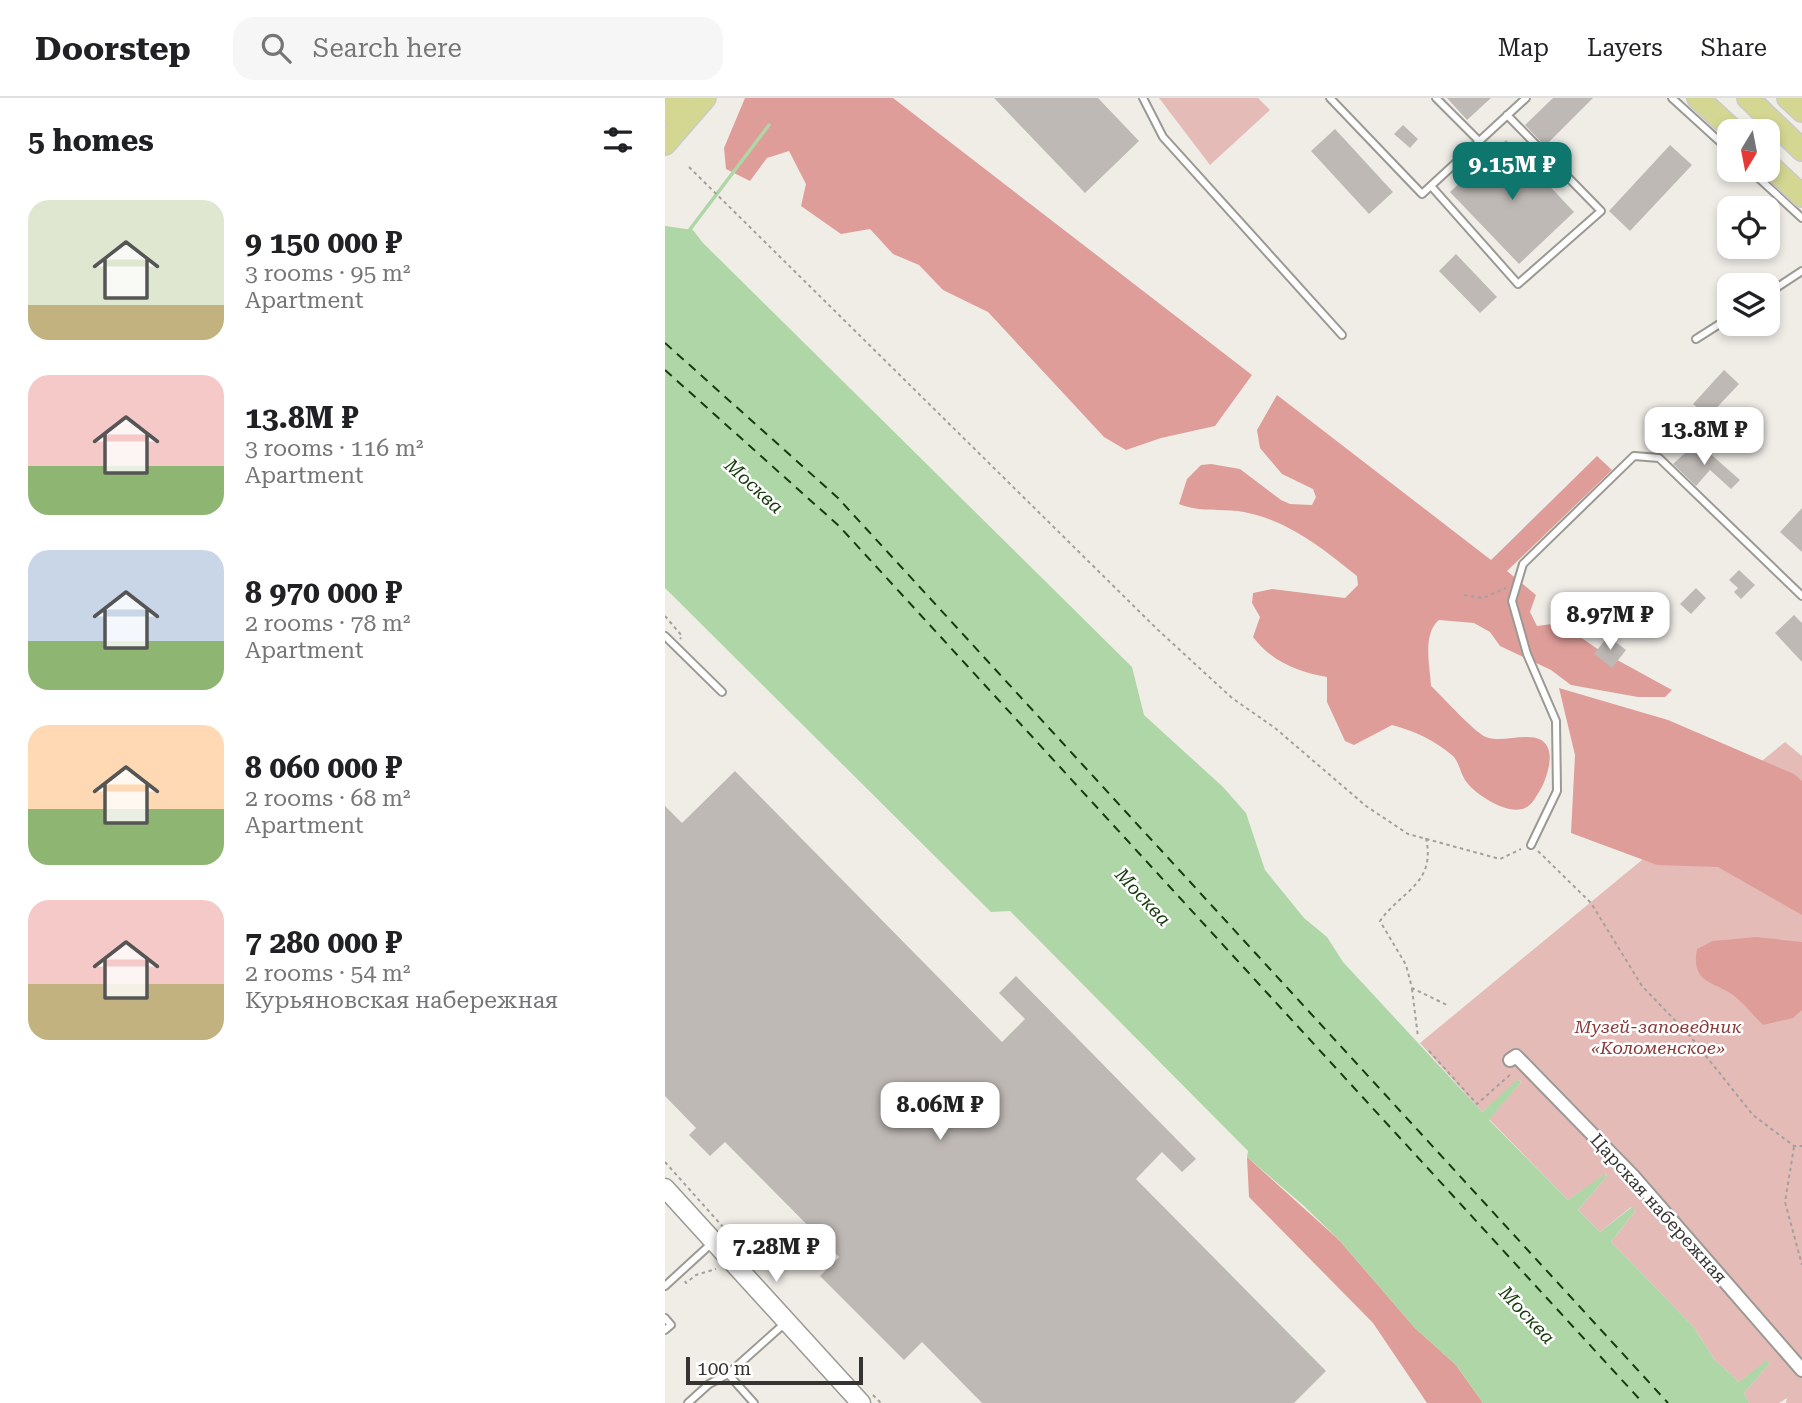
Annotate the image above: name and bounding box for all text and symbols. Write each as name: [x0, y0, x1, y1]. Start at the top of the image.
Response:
search box: [233, 17, 723, 80]
text: Doorstep: [35, 29, 191, 68]
icon: search: [257, 29, 295, 67]
text: Search here: [313, 33, 462, 63]
text: Map: [1498, 34, 1549, 62]
text: Layers: [1587, 34, 1663, 62]
text: Share: [1701, 34, 1767, 62]
north arrow: [1717, 119, 1780, 182]
map controls: [1717, 119, 1780, 336]
icon: filters: [599, 121, 637, 159]
text: 5 homes: [28, 123, 154, 158]
pin: 9.15M ₽: [1447, 142, 1577, 202]
text: 9.15M ₽: [1469, 151, 1555, 178]
button: locate: [1717, 196, 1780, 259]
text: 9 150 000 ₽: [245, 225, 402, 260]
icon: home: [84, 228, 168, 312]
text: 3 rooms · 95 m²: [245, 260, 411, 287]
button: layers: [1717, 273, 1780, 336]
text: Apartment: [245, 287, 364, 314]
text: 13.8M ₽: [245, 400, 358, 435]
icon: home: [84, 403, 168, 487]
pin: 13.8M ₽: [1639, 408, 1769, 467]
text: 13.8M ₽: [1661, 416, 1747, 443]
text: 3 rooms · 116 m²: [245, 435, 423, 462]
water label: Москва: [719, 453, 788, 518]
text: Apartment: [245, 462, 364, 489]
text: 8 970 000 ₽: [245, 575, 402, 610]
icon: home: [84, 578, 168, 662]
pin: 8.97M ₽: [1545, 592, 1675, 652]
text: 8.97M ₽: [1567, 601, 1653, 628]
text: 2 rooms · 78 m²: [245, 610, 411, 637]
text: Apartment: [245, 637, 364, 664]
text: 8 060 000 ₽: [245, 750, 402, 785]
icon: home: [84, 753, 168, 837]
text: 2 rooms · 68 m²: [245, 785, 411, 812]
text: Apartment: [245, 812, 364, 839]
water label: Москва: [1110, 862, 1176, 931]
text: 7 280 000 ₽: [245, 925, 402, 960]
icon: home: [84, 928, 168, 1012]
text: 2 rooms · 54 m²: [245, 960, 411, 987]
text: Курьяновская набережная: [245, 987, 558, 1014]
park label: Музей-заповедник «Коломенское»: [1574, 1016, 1741, 1058]
pin: 8.06M ₽: [875, 1082, 1005, 1142]
text: 8.06M ₽: [897, 1091, 983, 1118]
street label: Царская набережная: [1586, 1129, 1732, 1287]
pin: 7.28M ₽: [711, 1224, 841, 1284]
text: 7.28M ₽: [733, 1233, 819, 1260]
water label: Москва: [1494, 1280, 1560, 1349]
scale bar: [686, 1354, 863, 1386]
text: 100 m: [697, 1357, 751, 1380]

